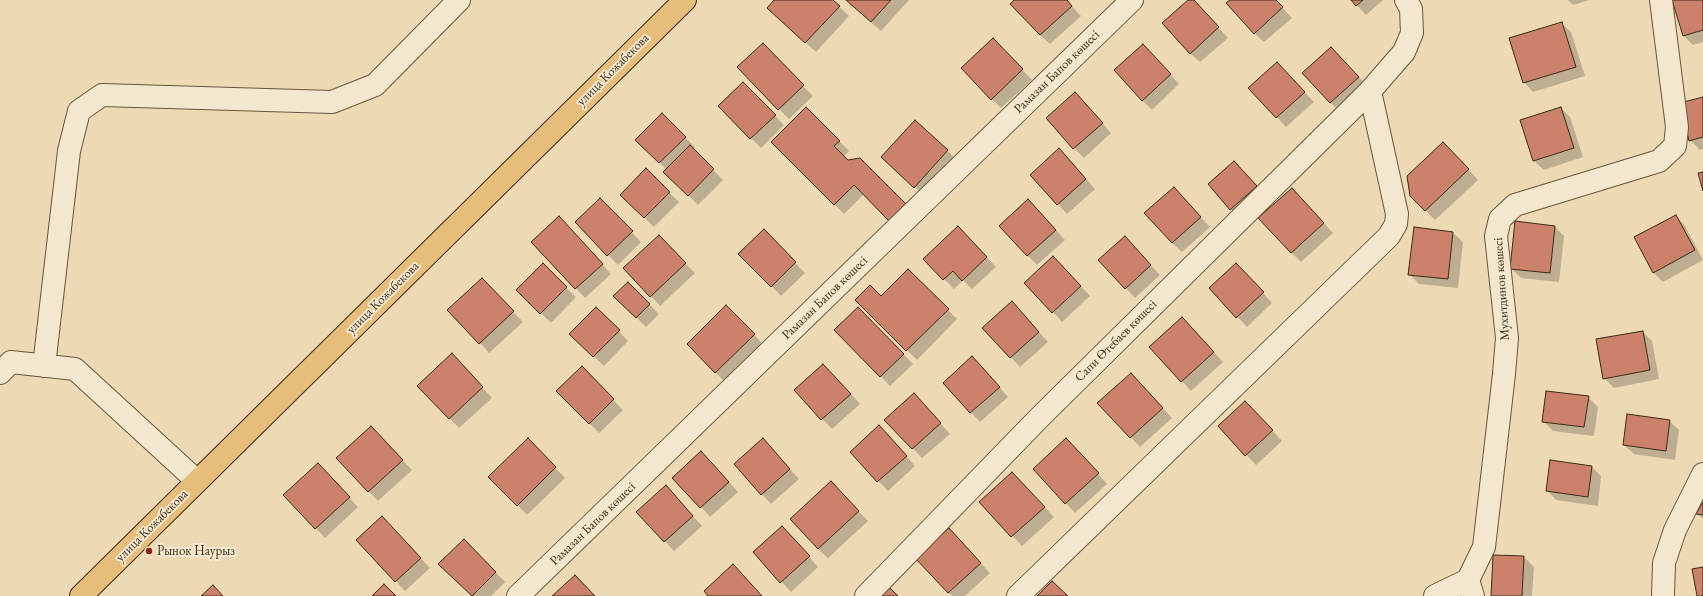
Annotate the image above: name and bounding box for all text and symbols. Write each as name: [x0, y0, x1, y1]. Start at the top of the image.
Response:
street label: Рамазан Бапов көшесі: [1011, 27, 1103, 117]
street label: улица Кожабекова: [574, 31, 652, 109]
street label: Мухитдинов көшесі: [1491, 237, 1513, 341]
street label: Рамазан Бапов көшесі: [779, 253, 871, 343]
street label: улица Кожабекова: [344, 259, 422, 337]
street label: Сапи Өтебаев көшесі: [1072, 297, 1160, 385]
street label: Рамазан Бапов көшесі: [547, 479, 639, 569]
street label: улица Кожабекова: [113, 487, 191, 565]
place label: Рынок Наурыз: [157, 543, 235, 559]
marker: Рынок Наурыз: [144, 546, 154, 556]

